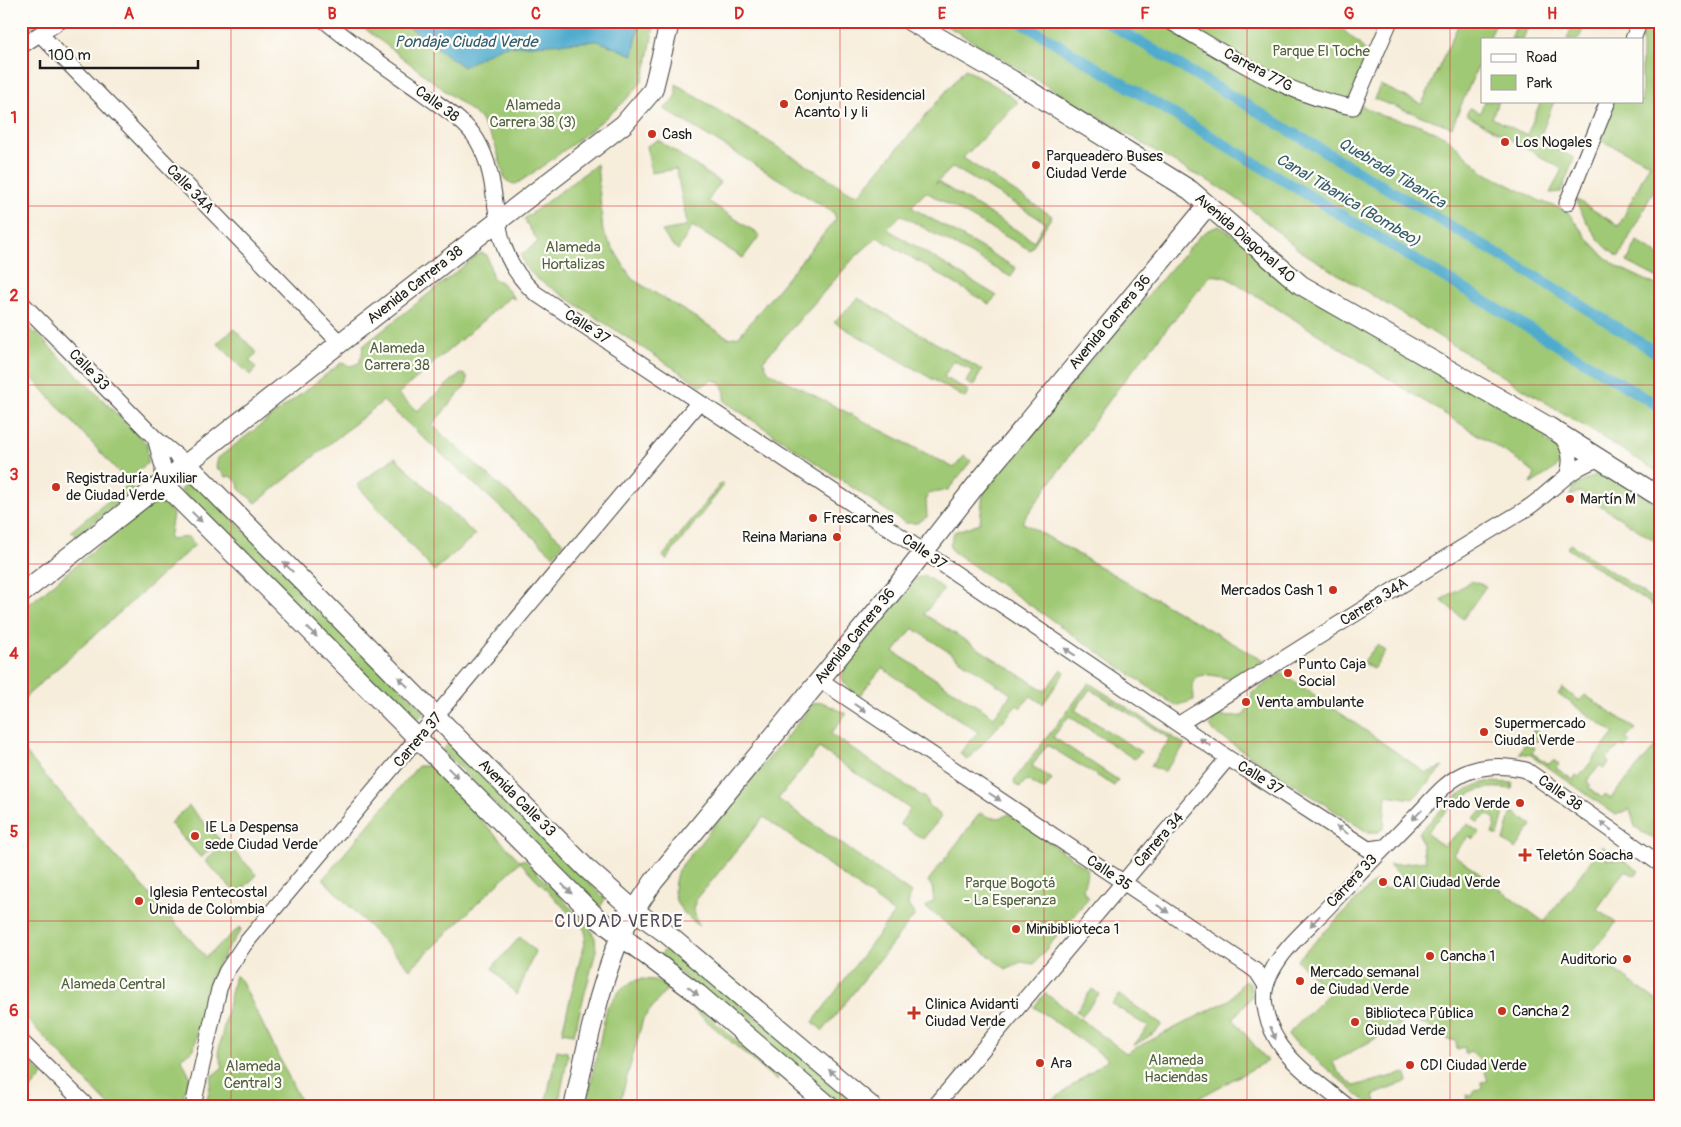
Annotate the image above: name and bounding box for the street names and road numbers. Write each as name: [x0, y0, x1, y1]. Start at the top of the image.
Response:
street label: Carrera 77G: [1220, 44, 1296, 96]
street label: Calle 38: [411, 82, 463, 127]
street label: Calle 34A: [162, 161, 218, 218]
street label: Avenida Diagonal 40: [1191, 189, 1299, 287]
street label: Avenida Carrera 38: [363, 241, 467, 328]
street label: Avenida Carrera 36: [1065, 271, 1155, 373]
street label: Calle 37: [561, 305, 613, 349]
street label: Calle 33: [65, 345, 113, 395]
street label: Calle 37: [898, 530, 950, 574]
street label: Carrera 34A: [1337, 574, 1412, 630]
street label: Avenida Carrera 36: [810, 584, 900, 688]
street label: Carrera 37: [390, 709, 447, 771]
street label: Avenida Calle 33: [474, 755, 560, 841]
street label: Calle 37: [1234, 757, 1286, 799]
street label: Calle 38: [1534, 771, 1586, 815]
street label: Carrera 34: [1130, 808, 1188, 871]
street label: Carrera 33: [1322, 850, 1382, 912]
street label: Calle 35: [1083, 851, 1135, 895]

